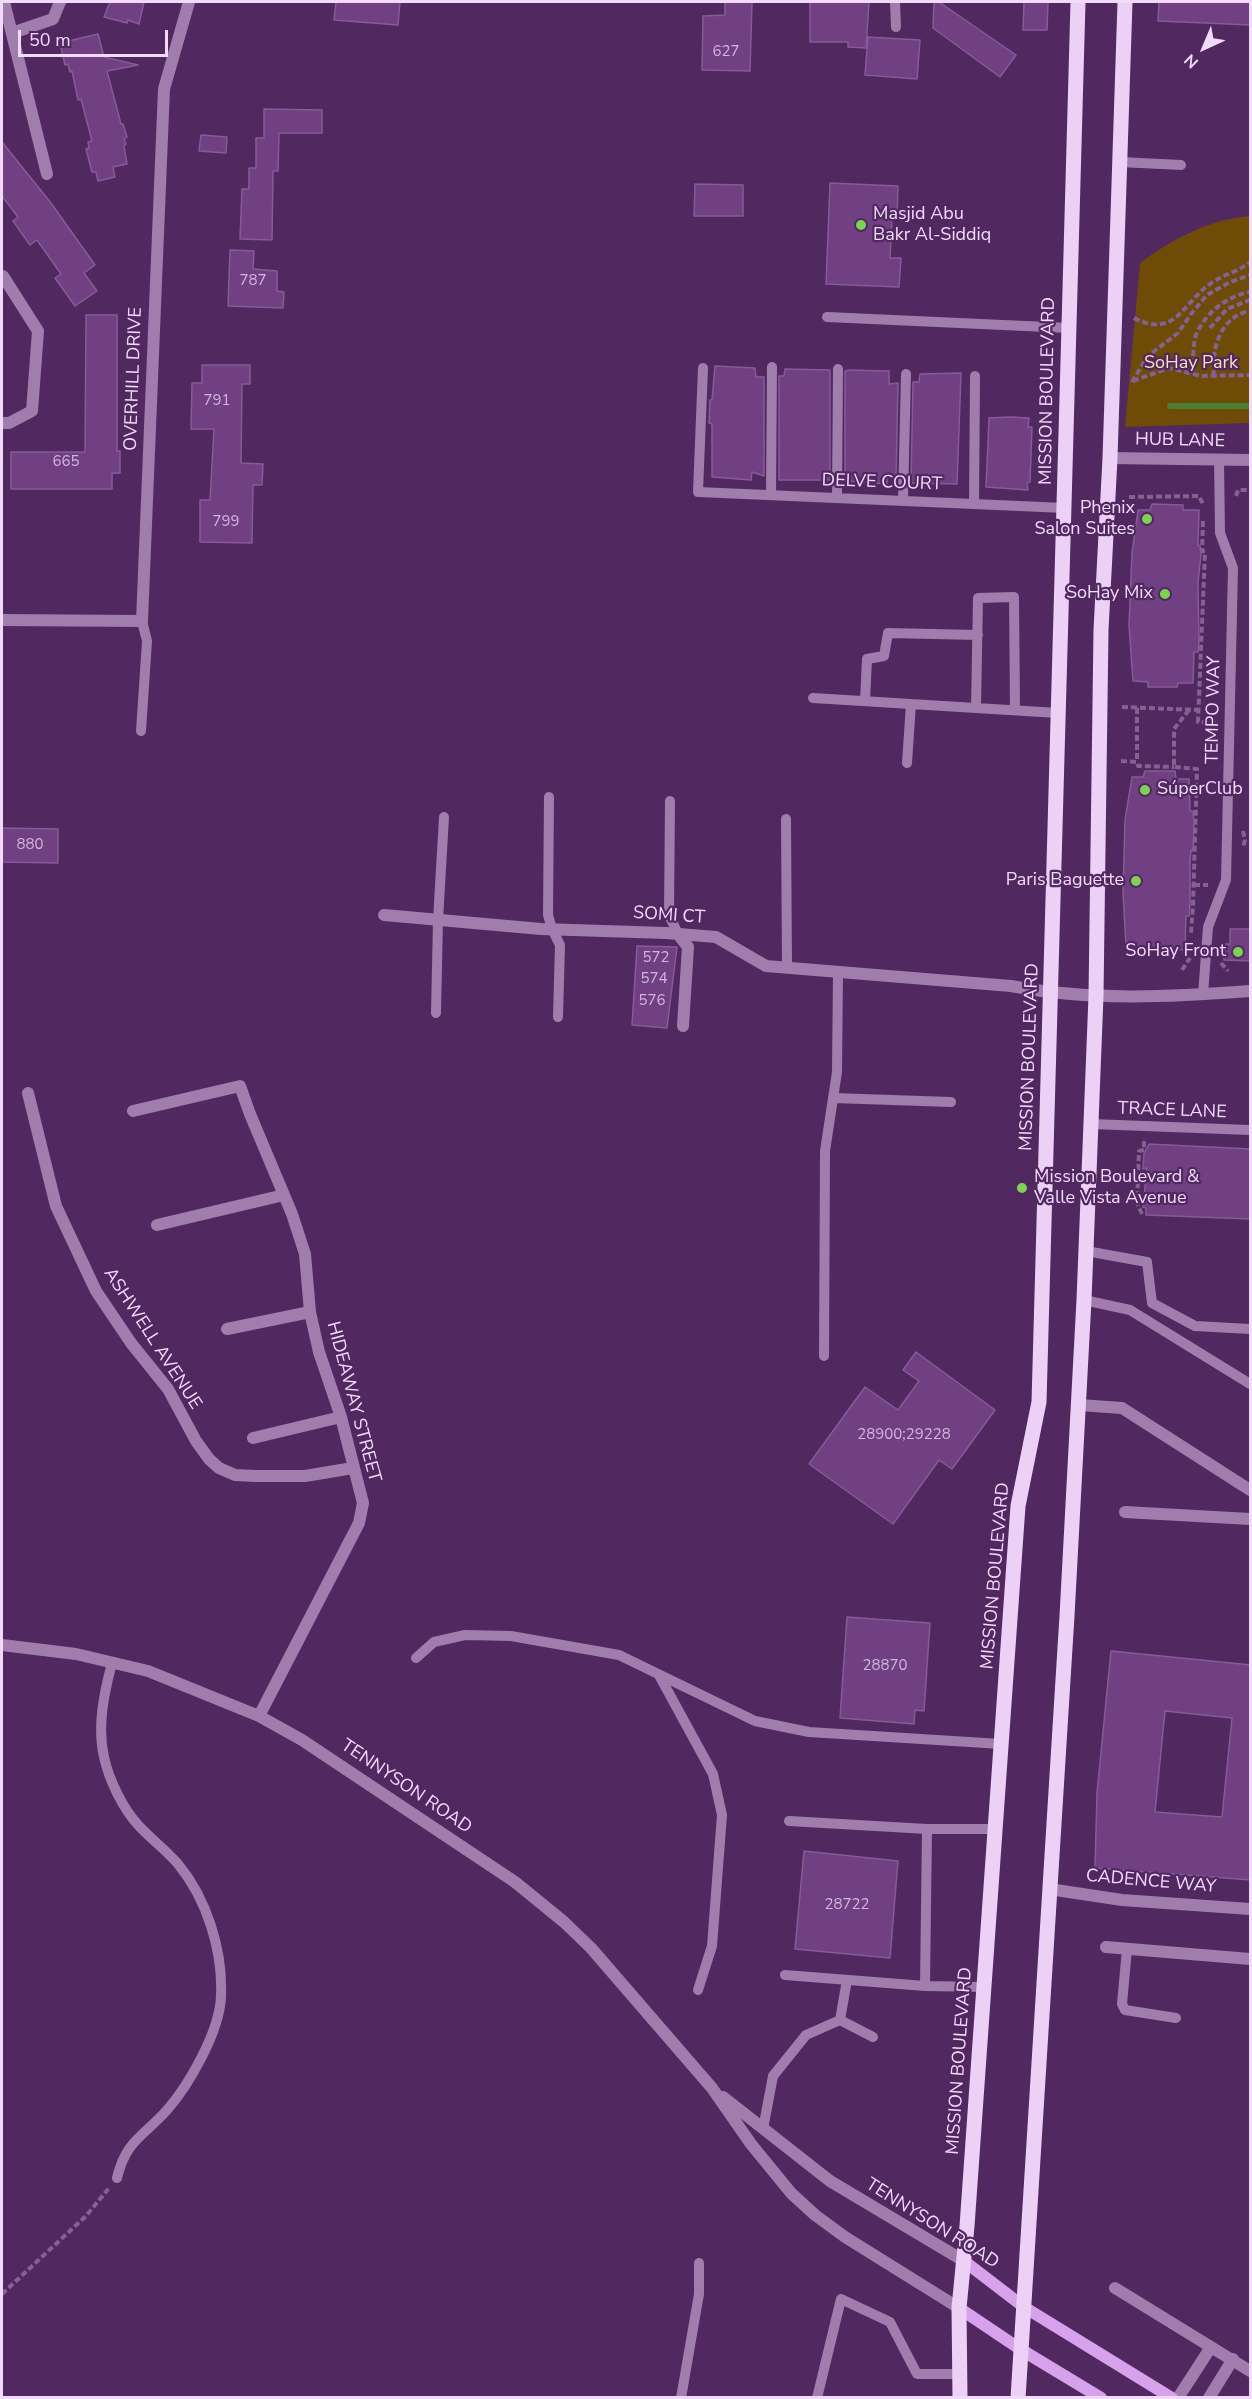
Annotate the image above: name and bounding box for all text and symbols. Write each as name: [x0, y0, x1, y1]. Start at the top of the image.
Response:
scale bar: [21, 18, 171, 56]
north arrow: [1174, 18, 1234, 78]
text: 50 m: [29, 28, 71, 52]
house number: 627: [713, 43, 739, 61]
text: N: [1180, 49, 1203, 73]
place label: Masjid Abu Bakr Al-Siddiq: [873, 204, 991, 246]
marker: Masjid Abu Bakr Al-Siddiq: [854, 218, 868, 232]
house number: 787: [240, 272, 266, 290]
street label: MISSION BOULEVARD: [1036, 297, 1060, 485]
street label: OVERHILL DRIVE: [121, 307, 147, 451]
park label: SoHay Park: [1144, 353, 1238, 375]
house number: 791: [204, 392, 230, 410]
street label: HUB LANE: [1135, 429, 1225, 453]
house number: 665: [53, 453, 79, 471]
street label: DELVE COURT: [821, 470, 943, 496]
place label: Phenix Salon Suites: [1035, 498, 1135, 540]
marker: Phenix Salon Suites: [1140, 512, 1154, 526]
house number: 799: [213, 513, 239, 531]
place label: SoHay Mix: [1066, 583, 1153, 605]
marker: SoHay Mix: [1158, 587, 1172, 601]
street label: TEMPO WAY: [1202, 656, 1226, 764]
place label: SúperClub: [1157, 779, 1243, 801]
marker: SúperClub: [1138, 783, 1152, 797]
house number: 880: [17, 836, 43, 854]
place label: Paris Baguette: [1006, 870, 1124, 892]
marker: Paris Baguette: [1129, 874, 1143, 888]
street label: SOMI CT: [632, 903, 706, 929]
place label: SoHay Front: [1125, 941, 1226, 963]
marker: SoHay Front: [1231, 945, 1245, 959]
house number: 572: [643, 949, 669, 967]
street label: MISSION BOULEVARD: [1016, 963, 1044, 1151]
house number: 574: [641, 970, 667, 988]
house number: 576: [639, 992, 665, 1010]
street label: TRACE LANE: [1117, 1098, 1227, 1124]
place label: Mission Boulevard & Valle Vista Avenue: [1034, 1167, 1199, 1210]
marker: Mission Boulevard & Valle Vista Avenue: [1015, 1181, 1029, 1195]
street label: ASHWELL AVENUE: [98, 1264, 206, 1414]
street label: HIDEAWAY STREET: [321, 1319, 385, 1485]
house number: 28900;29228: [857, 1426, 951, 1444]
street label: MISSION BOULEVARD: [977, 1482, 1015, 1670]
house number: 28870: [863, 1657, 907, 1675]
street label: TENNYSON ROAD: [336, 1735, 476, 1839]
street label: CADENCE WAY: [1085, 1866, 1217, 1898]
house number: 28722: [825, 1896, 869, 1914]
street label: MISSION BOULEVARD: [943, 1967, 977, 2155]
street label: TENNYSON ROAD: [861, 2174, 1003, 2274]

